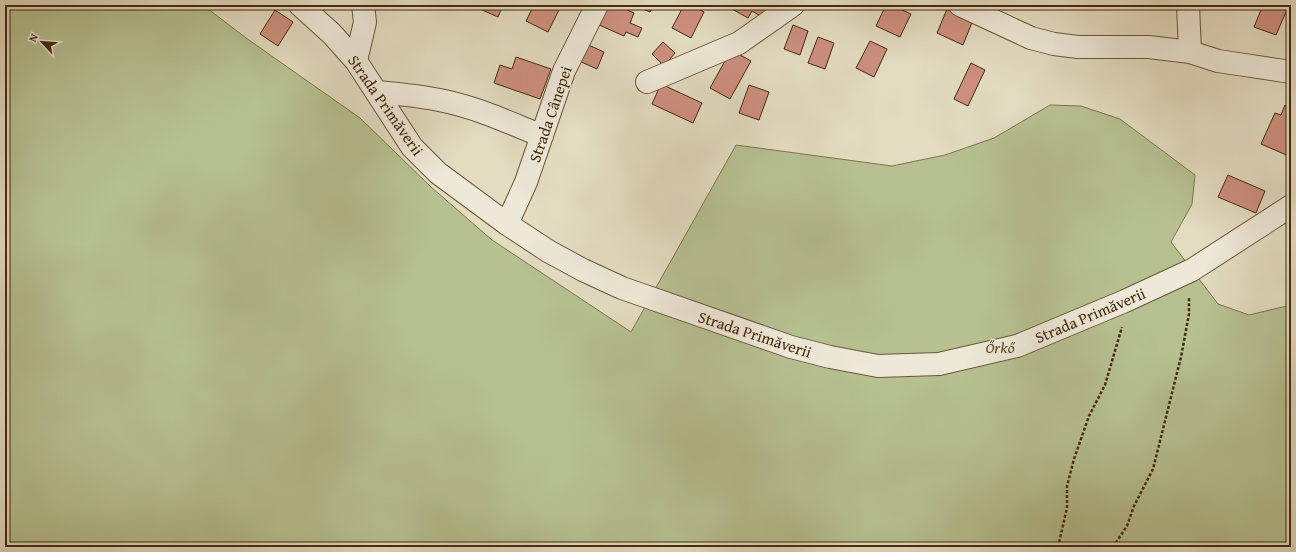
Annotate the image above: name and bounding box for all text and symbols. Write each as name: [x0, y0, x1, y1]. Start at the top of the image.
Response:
north arrow: [22, 22, 62, 62]
text: N: [24, 30, 42, 44]
street label: Strada Primăverii: [342, 50, 430, 161]
street label: Strada Cânepei: [522, 62, 578, 165]
street label: Strada Primăverii: [1031, 281, 1150, 349]
street label: Strada Primăverii: [695, 304, 815, 364]
park label: Őrkő: [986, 335, 1016, 359]

